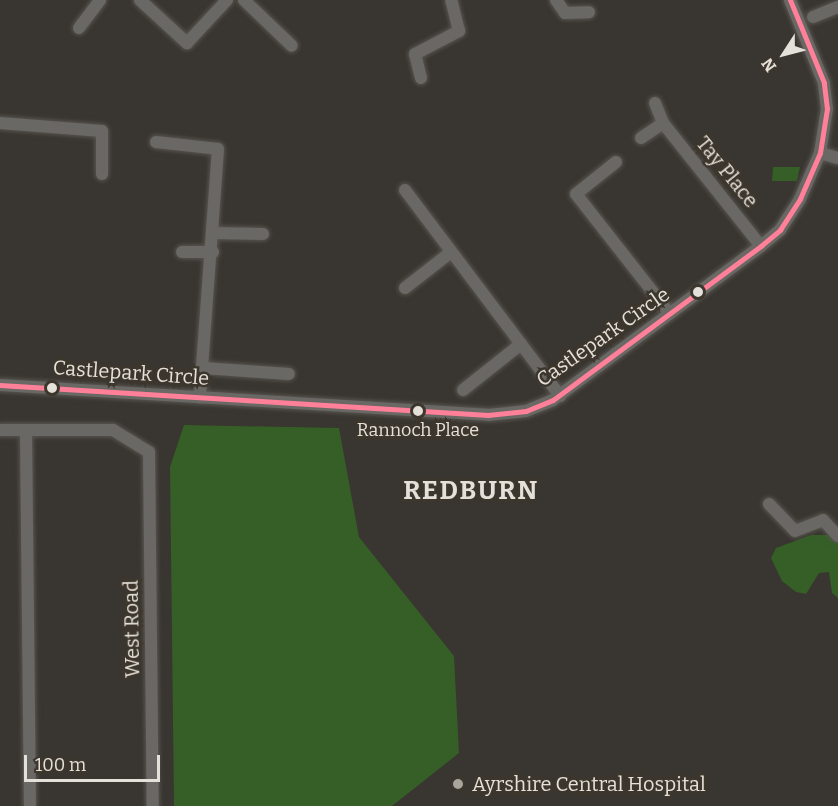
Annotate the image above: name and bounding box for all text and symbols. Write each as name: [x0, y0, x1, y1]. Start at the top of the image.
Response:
north arrow: [754, 24, 814, 84]
text: N: [758, 54, 780, 75]
street label: Tay Place: [691, 132, 763, 212]
street label: Castlepark Circle: [532, 282, 674, 392]
unlabelled marker: [692, 286, 704, 298]
street label: Castlepark Circle: [52, 356, 210, 390]
unlabelled marker: [46, 382, 58, 394]
marker: Rannoch Place: [412, 405, 424, 417]
place label: Rannoch Place: [357, 419, 479, 441]
district label: REDBURN: [403, 475, 539, 507]
street label: West Road: [119, 580, 145, 678]
scale bar: [27, 743, 164, 781]
text: 100 m: [35, 754, 86, 776]
place label: Ayrshire Central Hospital: [472, 772, 706, 796]
marker: Ayrshire Central Hospital: [449, 775, 467, 793]

